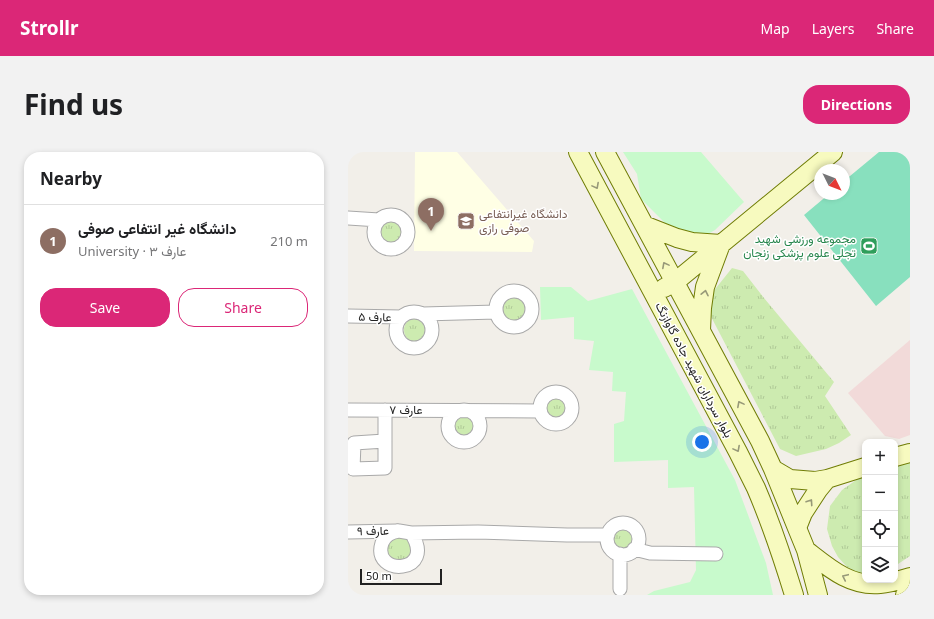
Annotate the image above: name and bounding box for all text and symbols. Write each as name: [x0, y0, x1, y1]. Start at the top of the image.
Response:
text: Strollr: [20, 15, 79, 41]
text: Map: [761, 19, 790, 38]
text: Layers: [812, 19, 854, 38]
text: Share: [876, 19, 914, 38]
text: Find us: [24, 85, 123, 123]
button: Directions: [803, 85, 910, 124]
north arrow: [814, 164, 850, 200]
text: Nearby: [40, 167, 102, 190]
one-way arrow: [592, 182, 599, 190]
pin: 1: [418, 198, 444, 231]
place label: دانشگاه غیرانتفاعی صوفی رازی: [479, 205, 568, 236]
school or university icon: دانشگاه غیرانتفاعی صوفی رازی: [456, 211, 476, 231]
text: دانشگاه غیر انتفاعی صوفی: [78, 218, 237, 238]
place label: مجموعه ورزشی شهید تجلی علوم پزشکی زنجان: [743, 230, 856, 261]
text: 1: [49, 232, 57, 250]
text: 210 m: [270, 232, 308, 250]
sports icon: مجموعه ورزشی شهید تجلی علوم پزشکی زنجان: [859, 236, 879, 256]
text: University · عارف ۳: [78, 242, 186, 260]
one-way arrow: [663, 262, 670, 269]
button: Save: [40, 288, 170, 327]
button: Share: [178, 288, 308, 327]
one-way arrow: [700, 290, 708, 296]
street label: بلوار سرداران شهید جاده گاوازنگ: [651, 299, 737, 441]
street label: عارف ۵: [358, 308, 392, 325]
street label: عارف ۷: [389, 401, 423, 418]
one-way arrow: [737, 401, 745, 408]
your location: [692, 432, 712, 452]
map controls: [862, 439, 898, 583]
button: +: [862, 439, 898, 475]
one-way arrow: [732, 445, 739, 452]
button: −: [862, 475, 898, 511]
one-way arrow: [805, 499, 813, 506]
button: locate: [862, 511, 898, 547]
street label: عارف ۹: [357, 522, 389, 539]
button: layers: [862, 547, 898, 583]
scale bar: [360, 567, 442, 586]
text: 50 m: [366, 568, 392, 583]
one-way arrow: [842, 574, 849, 582]

